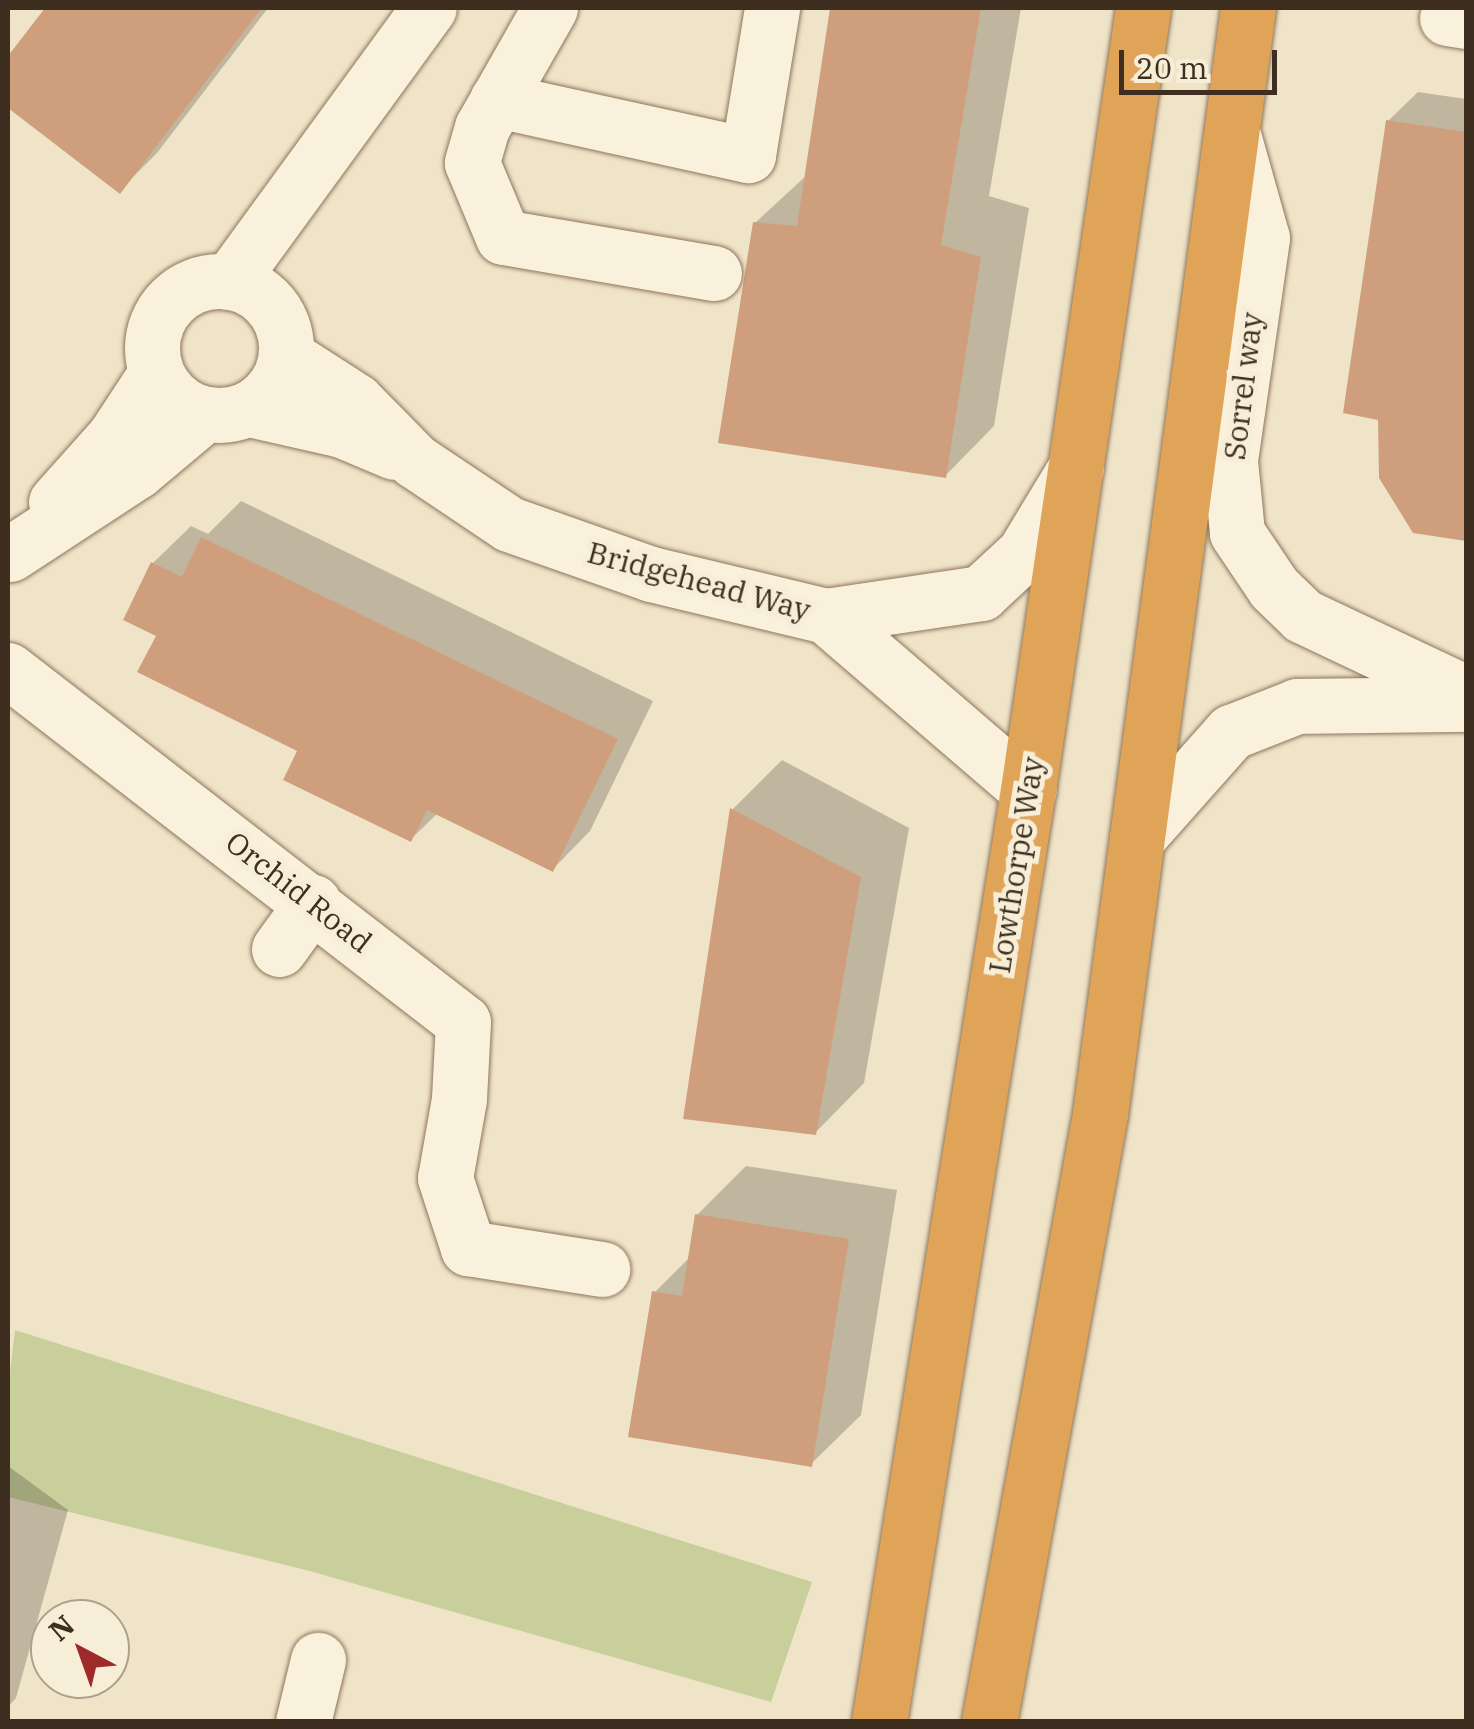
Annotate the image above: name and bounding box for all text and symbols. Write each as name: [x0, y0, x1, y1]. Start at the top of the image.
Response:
scale bar: [1124, 30, 1282, 92]
text: 20 m: [1136, 48, 1208, 87]
street label: Sorrel way: [1216, 310, 1270, 462]
street label: Bridgehead Way: [584, 534, 814, 628]
street label: Lowthorpe Way: [981, 754, 1051, 976]
street label: Orchid Road: [219, 824, 379, 960]
north arrow: [30, 1599, 130, 1699]
text: N: [41, 1606, 82, 1649]

